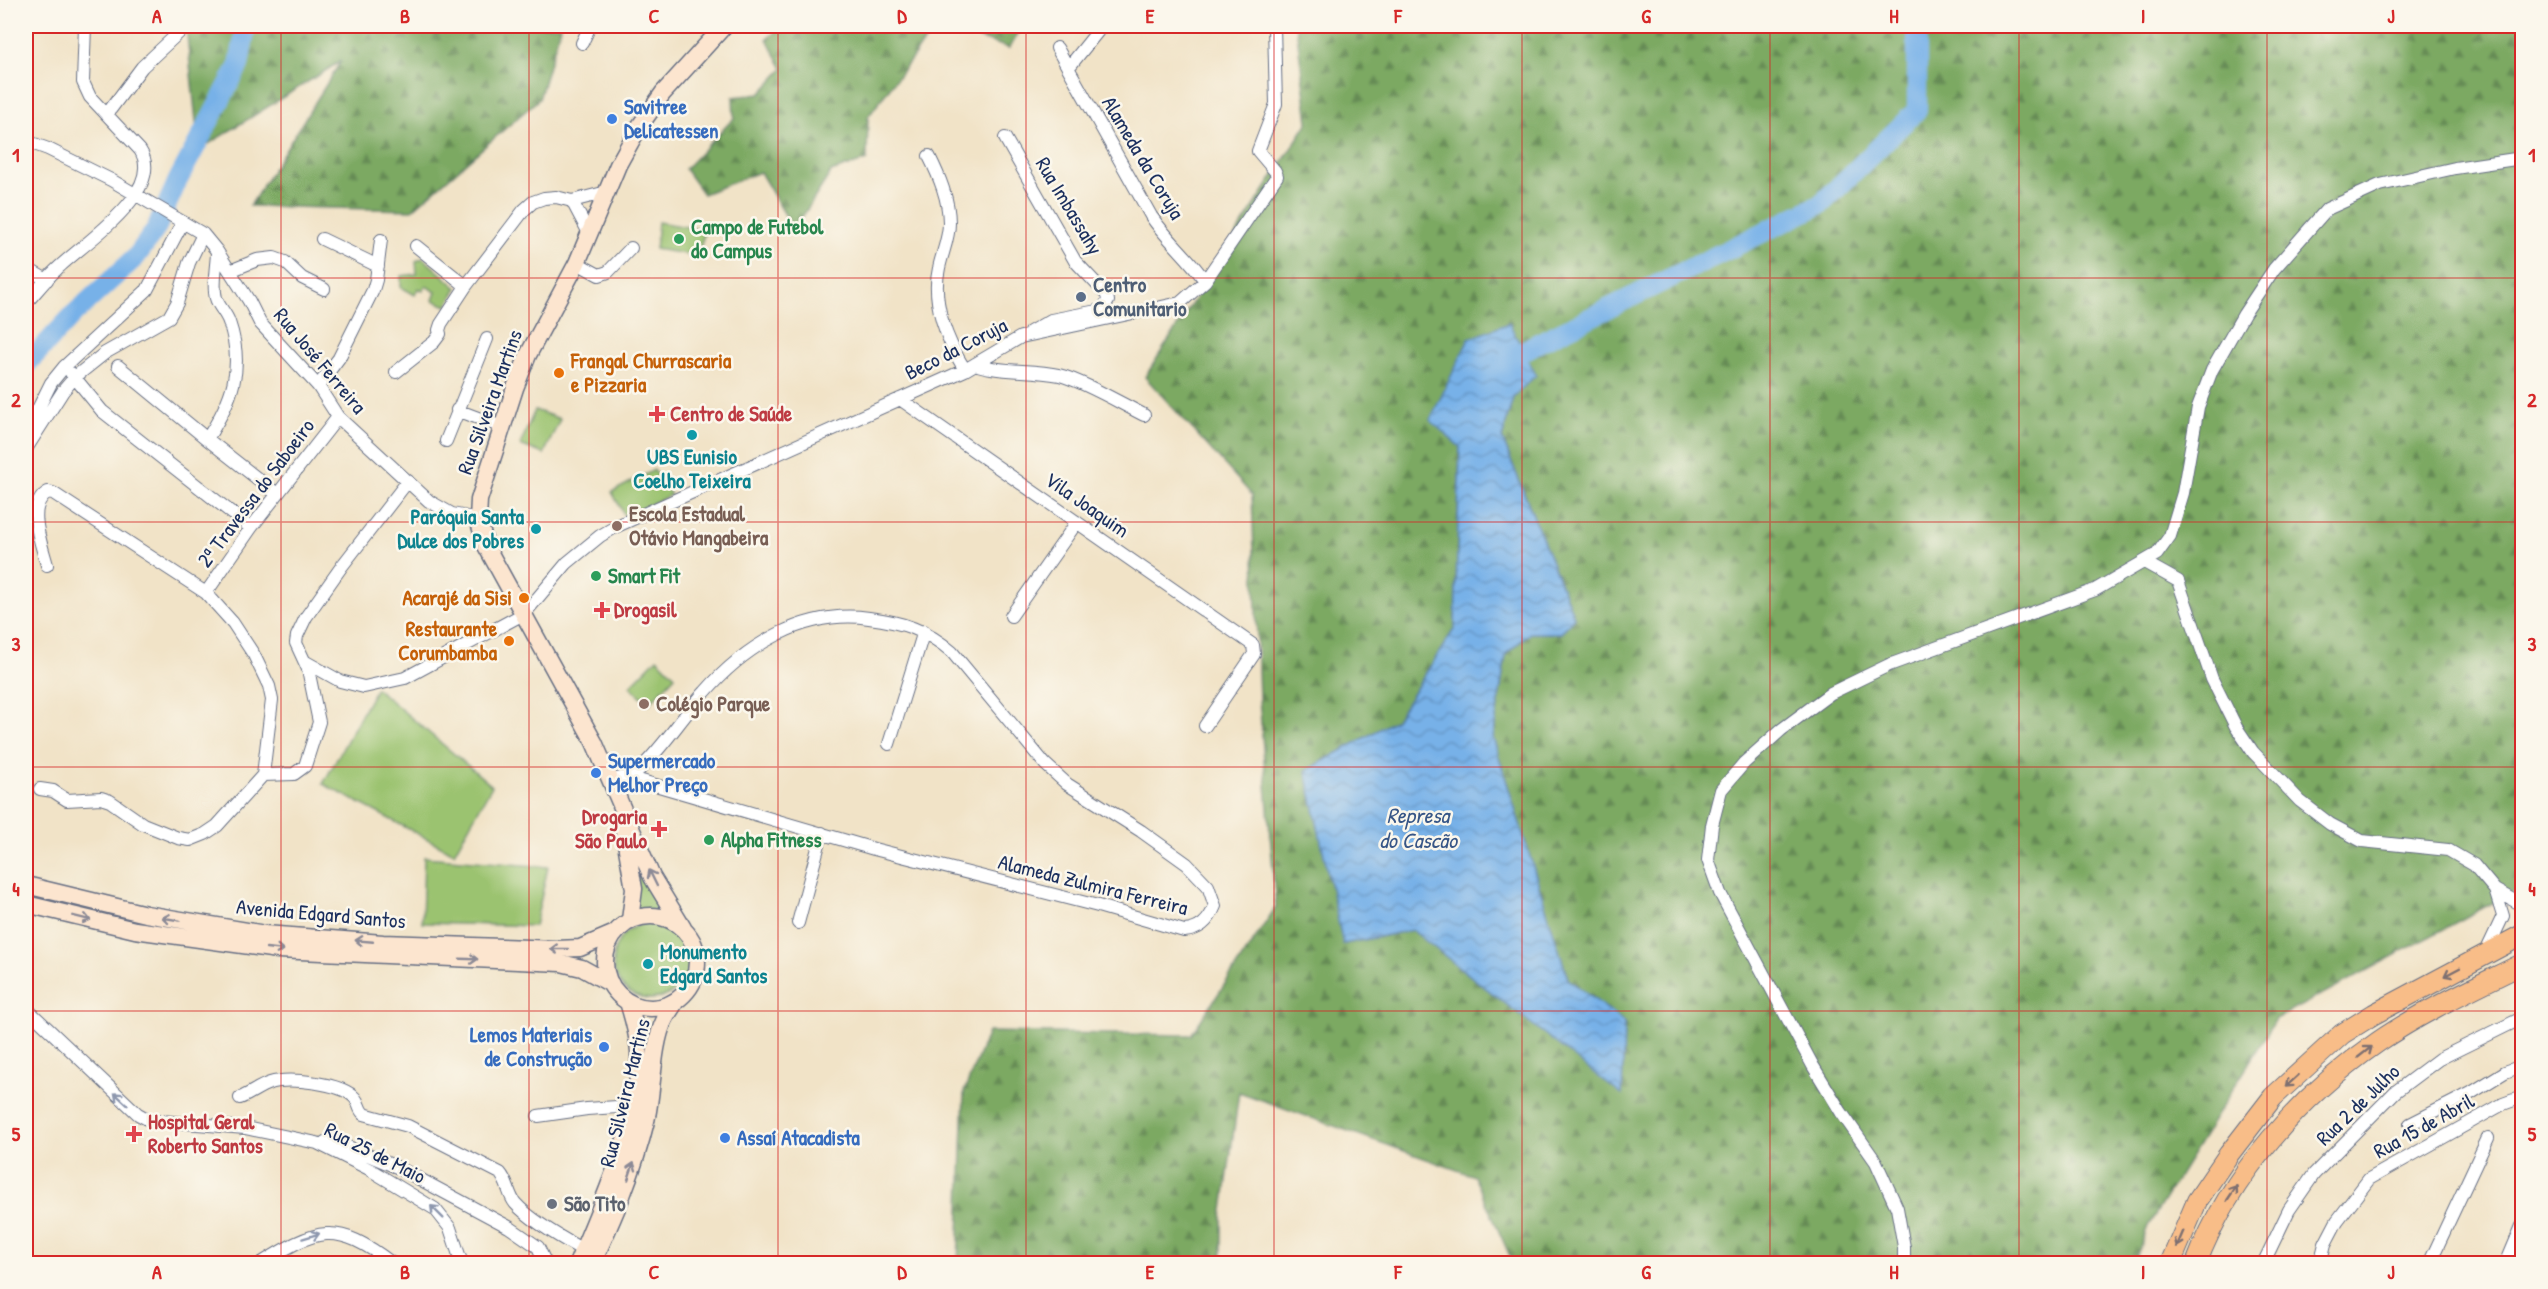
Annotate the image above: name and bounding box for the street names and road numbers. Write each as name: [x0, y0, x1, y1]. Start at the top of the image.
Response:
street label: Alameda da Coruja: [1095, 91, 1192, 225]
street label: Rua Imbassahy: [1029, 151, 1110, 260]
street label: Rua José Ferreira: [267, 301, 373, 420]
street label: Beco da Coruja: [900, 310, 1012, 387]
street label: Rua Silveira Martins: [450, 326, 529, 478]
street label: 2ª Travessa do Saboeiro: [190, 413, 321, 573]
street label: Vila Joaquim: [1039, 465, 1135, 544]
street label: Alameda Zulmira Ferreira: [995, 847, 1191, 922]
street label: Avenida Edgard Santos: [235, 892, 407, 935]
street label: Rua Silveira Martins: [592, 1016, 657, 1170]
street label: Rua 2 de Julho: [2309, 1057, 2406, 1152]
street label: Rua 15 de Abril: [2368, 1086, 2480, 1165]
street label: Rua 25 de Maio: [320, 1115, 431, 1190]

